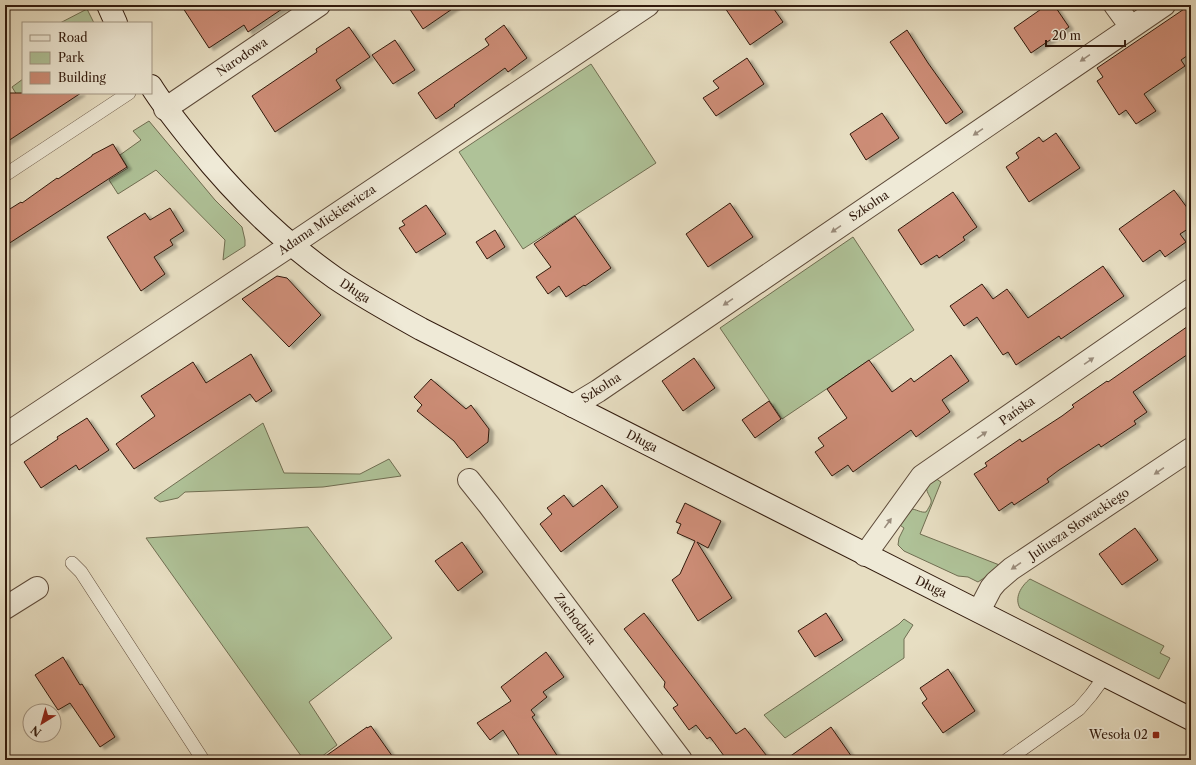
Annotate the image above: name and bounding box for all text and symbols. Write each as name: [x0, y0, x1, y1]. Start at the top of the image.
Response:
legend: [22, 22, 152, 94]
scale bar: [1046, 22, 1125, 48]
text: 20 m: [1052, 28, 1081, 43]
text: Road: [58, 30, 88, 45]
street label: Narodowa: [213, 34, 271, 79]
text: Park: [58, 50, 85, 65]
one-way arrow: [1079, 55, 1091, 62]
text: Building: [58, 70, 106, 85]
one-way arrow: [973, 128, 983, 136]
street label: Adama Mickiewicza: [274, 181, 379, 258]
street label: Szkolna: [846, 187, 892, 224]
one-way arrow: [831, 225, 841, 233]
street label: Długa: [337, 275, 374, 306]
one-way arrow: [723, 298, 734, 306]
one-way arrow: [1083, 357, 1094, 365]
street label: Szkolna: [578, 369, 624, 406]
street label: Pańska: [996, 393, 1038, 428]
street label: Długa: [624, 426, 661, 455]
one-way arrow: [976, 431, 987, 439]
one-way arrow: [1153, 467, 1164, 474]
street label: Juliusza Słowackiego: [1024, 484, 1132, 564]
one-way arrow: [884, 518, 892, 528]
one-way arrow: [1010, 562, 1021, 570]
street label: Długa: [913, 573, 950, 601]
street label: Zachodnia: [551, 590, 600, 648]
north arrow: [22, 703, 62, 743]
text: N: [28, 722, 44, 739]
place label: Wesoła 02: [1088, 727, 1148, 742]
marker: Wesoła 02: [1151, 730, 1161, 740]

